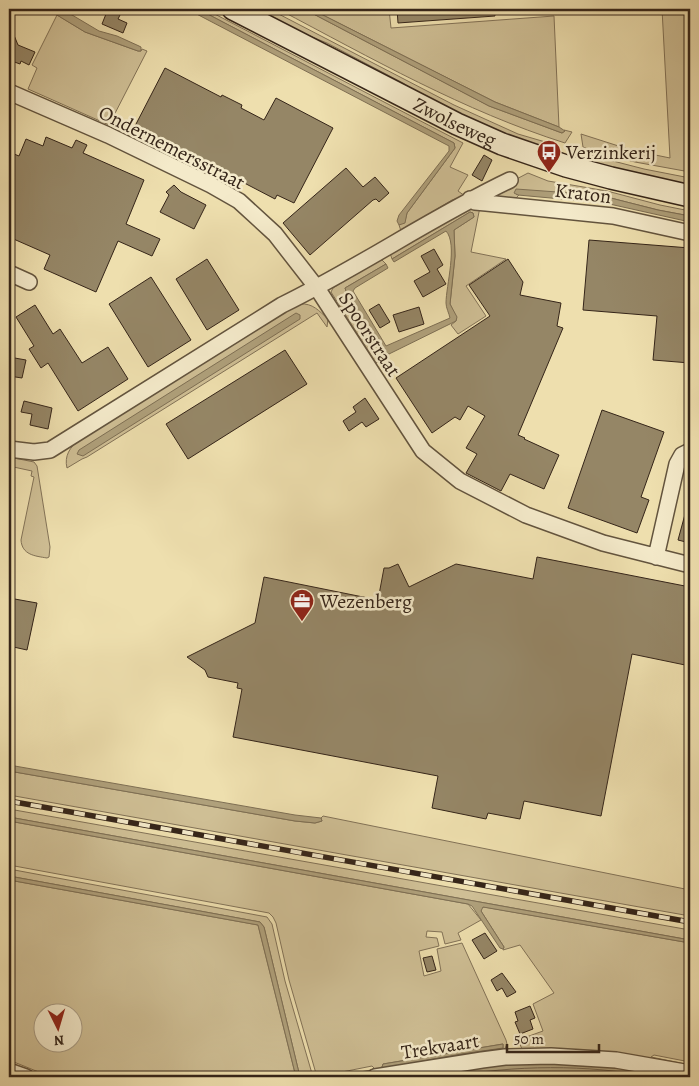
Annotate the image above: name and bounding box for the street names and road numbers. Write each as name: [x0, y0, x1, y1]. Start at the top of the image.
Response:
street label: Zwolseweg: [408, 91, 500, 154]
street label: Ondernemersstraat: [94, 99, 250, 196]
street label: Kraton: [553, 177, 613, 210]
street label: Spoorstraat: [332, 287, 407, 382]
street label: Trekvaart: [399, 1027, 481, 1066]

